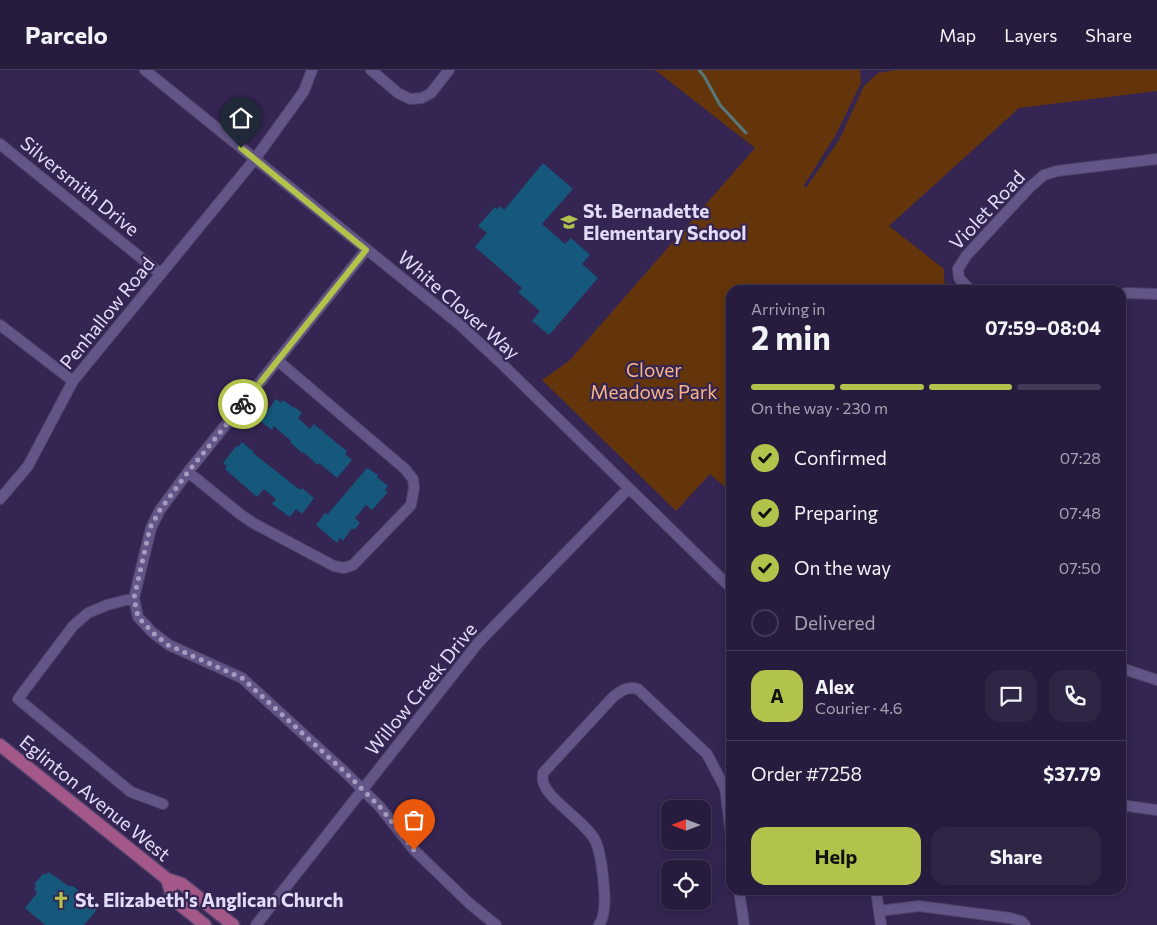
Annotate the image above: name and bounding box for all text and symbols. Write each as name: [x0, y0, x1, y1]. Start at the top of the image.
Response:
text: Parcelo: [25, 20, 108, 49]
text: Map: [939, 24, 976, 46]
text: Layers: [1004, 24, 1057, 46]
text: Share: [1085, 24, 1132, 46]
pin: [220, 97, 262, 148]
icon: home: [227, 104, 255, 132]
street label: Silversmith Drive: [16, 131, 144, 240]
street label: Violet Road: [944, 165, 1029, 254]
place label: St. Bernadette Elementary School: [583, 199, 747, 244]
school or university icon: St. Bernadette Elementary School: [559, 212, 579, 232]
street label: White Clover Way: [394, 245, 525, 364]
street label: Penhallow Road: [54, 252, 159, 373]
text: Arriving in: [751, 299, 825, 318]
text: 07:59–08:04: [985, 316, 1101, 339]
text: 2 min: [751, 317, 831, 357]
park label: Clover Meadows Park: [590, 358, 718, 403]
courier: [218, 379, 268, 429]
icon: bike: [229, 390, 257, 418]
text: On the way · 230 m: [751, 398, 888, 417]
icon: check: [751, 444, 779, 472]
text: Confirmed: [794, 446, 887, 469]
text: 07:28: [1060, 448, 1101, 467]
icon: check: [751, 499, 779, 527]
text: Preparing: [794, 501, 878, 524]
text: 07:48: [1059, 503, 1101, 522]
icon: check: [751, 554, 779, 582]
text: On the way: [794, 556, 891, 579]
text: 07:50: [1059, 558, 1101, 577]
text: Delivered: [794, 611, 875, 634]
street label: Willow Creek Drive: [360, 618, 481, 760]
button: chat: [985, 670, 1037, 722]
button: phone: [1049, 670, 1101, 722]
text: Alex: [815, 675, 855, 698]
text: A: [770, 684, 784, 707]
text: Courier · 4.6: [815, 698, 902, 717]
street label: Eglinton Avenue West: [15, 730, 175, 866]
text: Order #7258: [751, 762, 862, 785]
text: $37.79: [1043, 762, 1101, 785]
pin: [393, 799, 435, 850]
north arrow: [661, 800, 711, 850]
map controls: [661, 800, 711, 910]
icon: bag: [400, 806, 428, 834]
button: Help: [751, 827, 921, 885]
button: Share: [931, 827, 1101, 885]
button: locate: [661, 860, 711, 910]
place label: St. Elizabeth's Anglican Church: [75, 888, 343, 911]
church icon: St. Elizabeth's Anglican Church: [51, 890, 71, 910]

